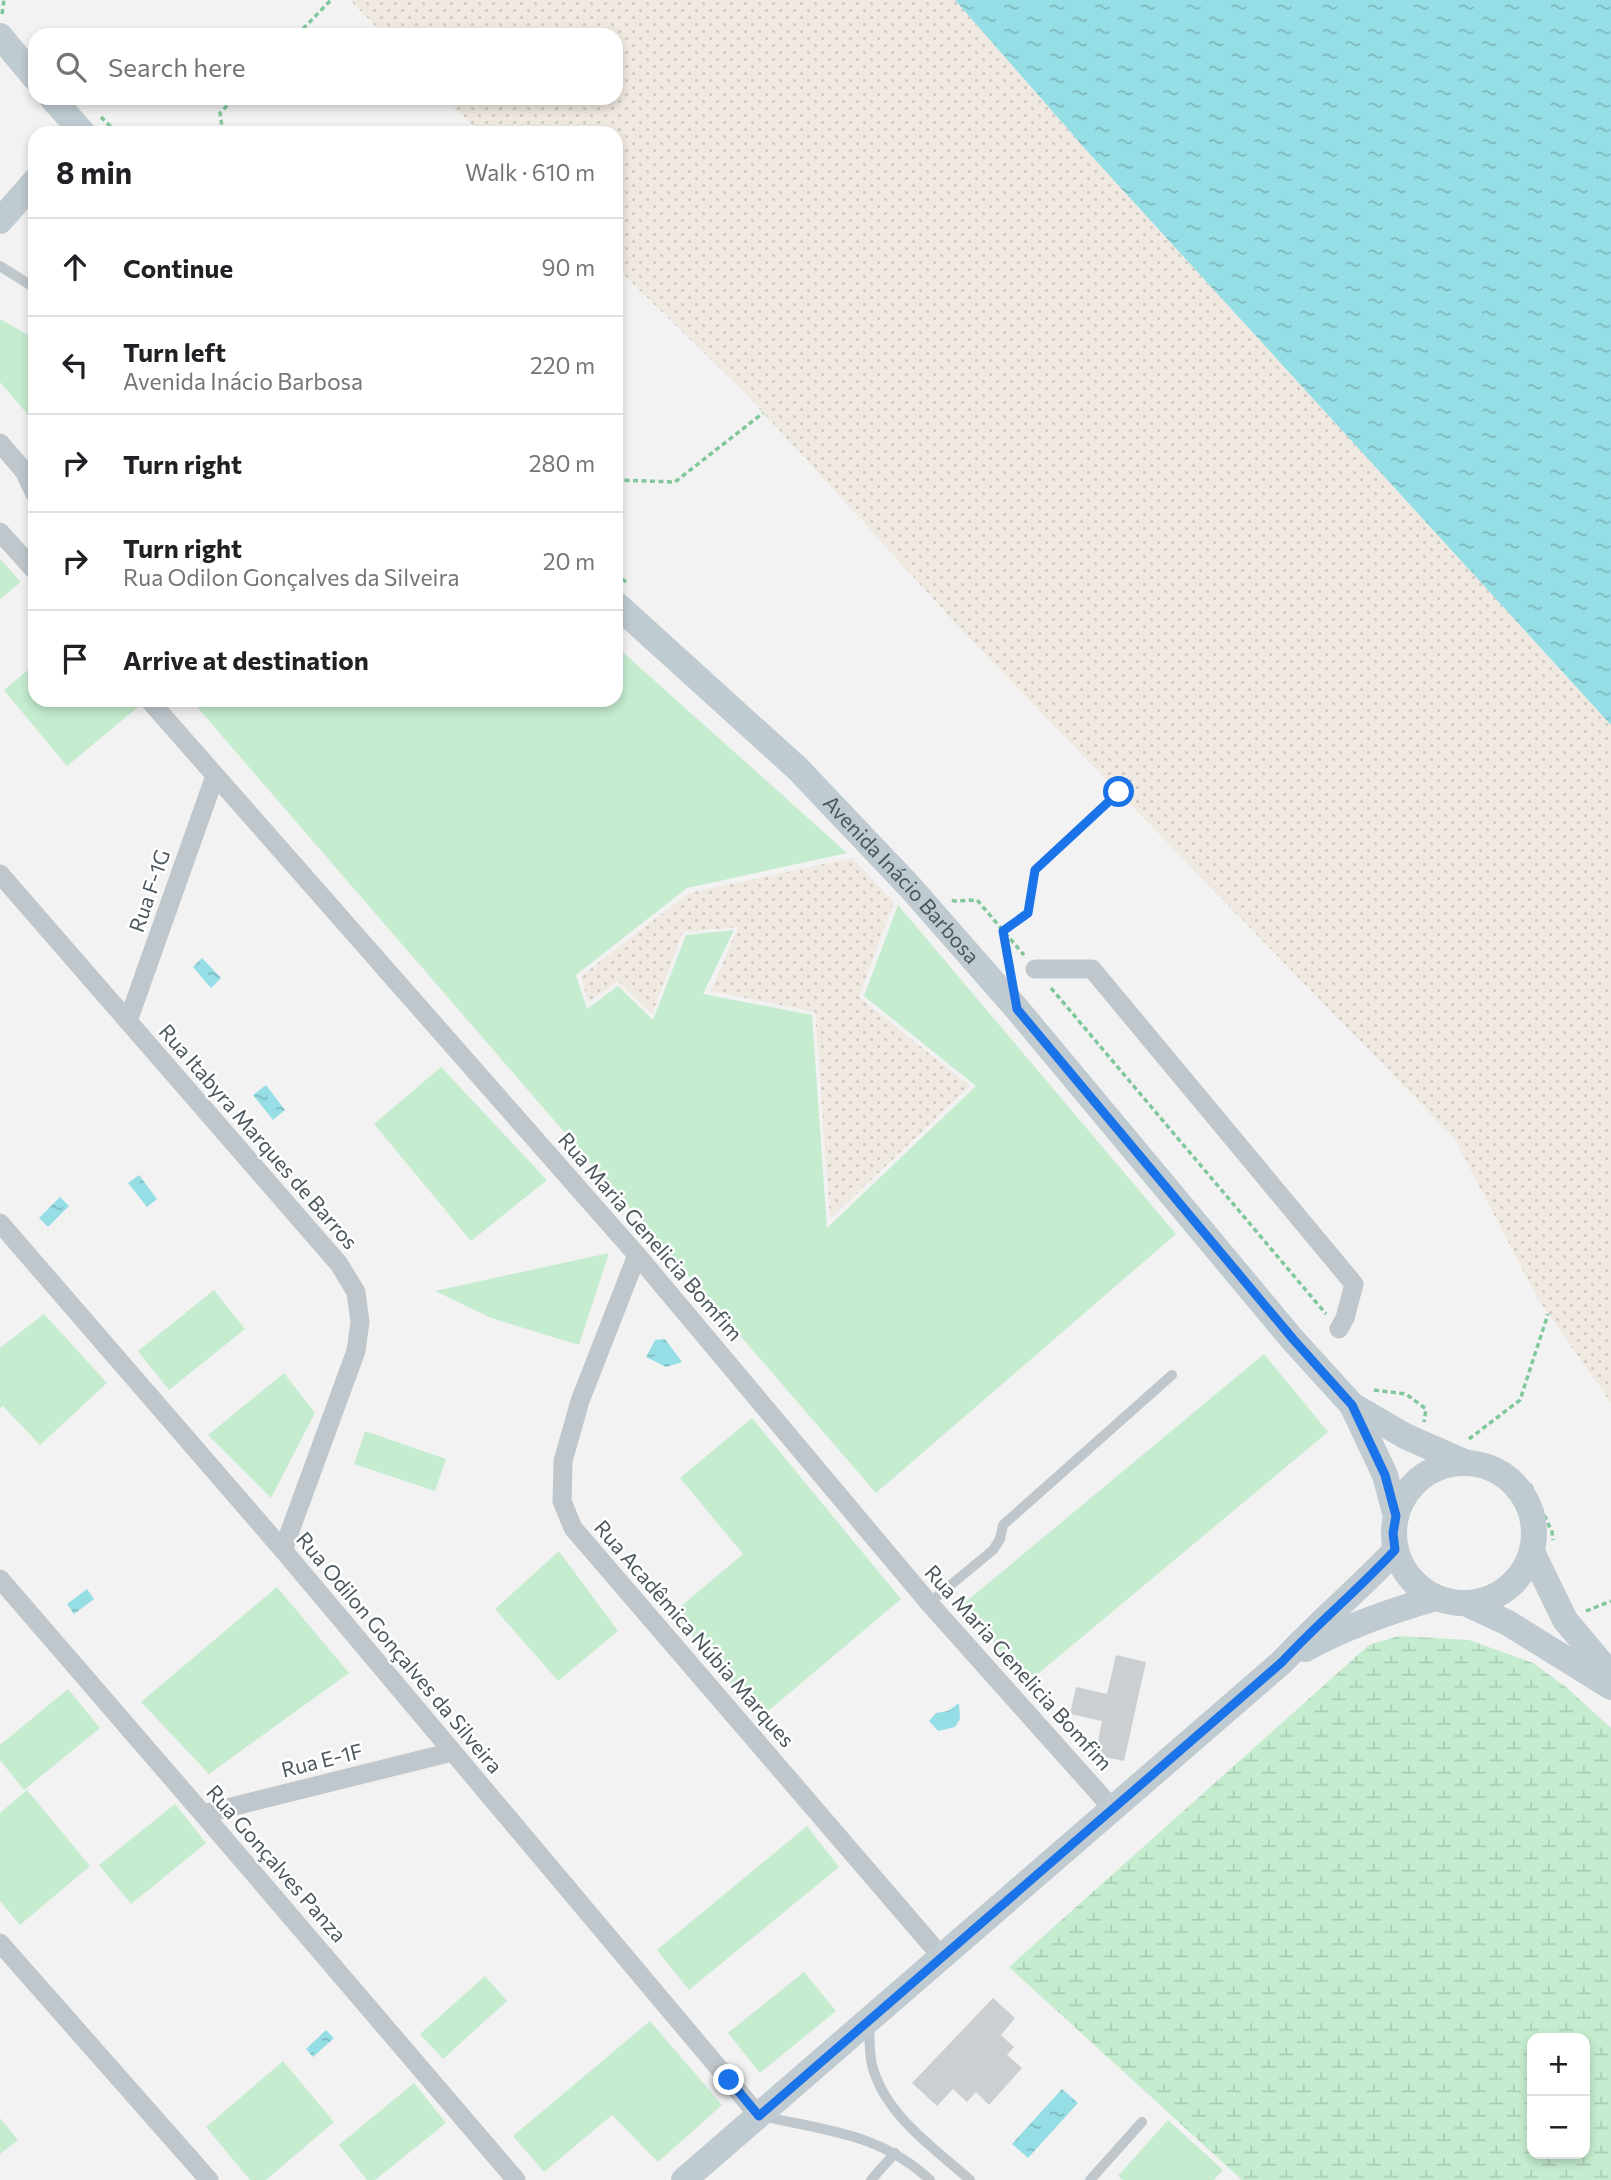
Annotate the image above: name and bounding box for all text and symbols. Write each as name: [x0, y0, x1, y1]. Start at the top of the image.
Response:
search box: [28, 28, 623, 105]
icon: search: [52, 48, 90, 86]
text: Search here: [108, 51, 246, 82]
text: 8 min: [56, 153, 132, 190]
text: Walk · 610 m: [465, 158, 595, 186]
icon: ahead: [56, 248, 94, 286]
text: Continue: [123, 252, 233, 283]
text: 90 m: [542, 253, 595, 281]
text: Turn left: [123, 336, 226, 367]
icon: left: [56, 346, 94, 384]
text: 220 m: [530, 351, 595, 379]
text: Avenida Inácio Barbosa: [123, 367, 363, 395]
icon: right: [56, 444, 94, 482]
text: Turn right: [123, 448, 242, 479]
text: 280 m: [529, 449, 595, 477]
text: Turn right: [123, 532, 242, 563]
icon: right: [56, 542, 94, 580]
text: 20 m: [543, 547, 595, 575]
text: Rua Odilon Gonçalves da Silveira: [123, 563, 460, 591]
icon: arrive: [56, 640, 94, 678]
text: Arrive at destination: [123, 644, 369, 675]
route start: [1103, 776, 1134, 807]
street label: Avenida Inácio Barbosa: [819, 790, 985, 968]
street label: Rua F-1G: [123, 846, 174, 935]
street label: Rua Itabyra Marques de Barros: [155, 1018, 364, 1254]
street label: Rua Maria Genelicia Bomfim: [554, 1127, 748, 1345]
street label: Rua Acadêmica Núbia Marques: [590, 1515, 800, 1752]
street label: Rua Odilon Gonçalves da Silveira: [292, 1526, 508, 1778]
street label: Rua Maria Genelicia Bomfim: [920, 1559, 1118, 1775]
street label: Rua E-1F: [278, 1737, 365, 1782]
street label: Rua Gonçalves Panza: [202, 1779, 352, 1947]
map controls: [1527, 2033, 1590, 2159]
button: +: [1527, 2033, 1590, 2096]
route end: [713, 2064, 744, 2095]
button: −: [1527, 2096, 1590, 2159]

